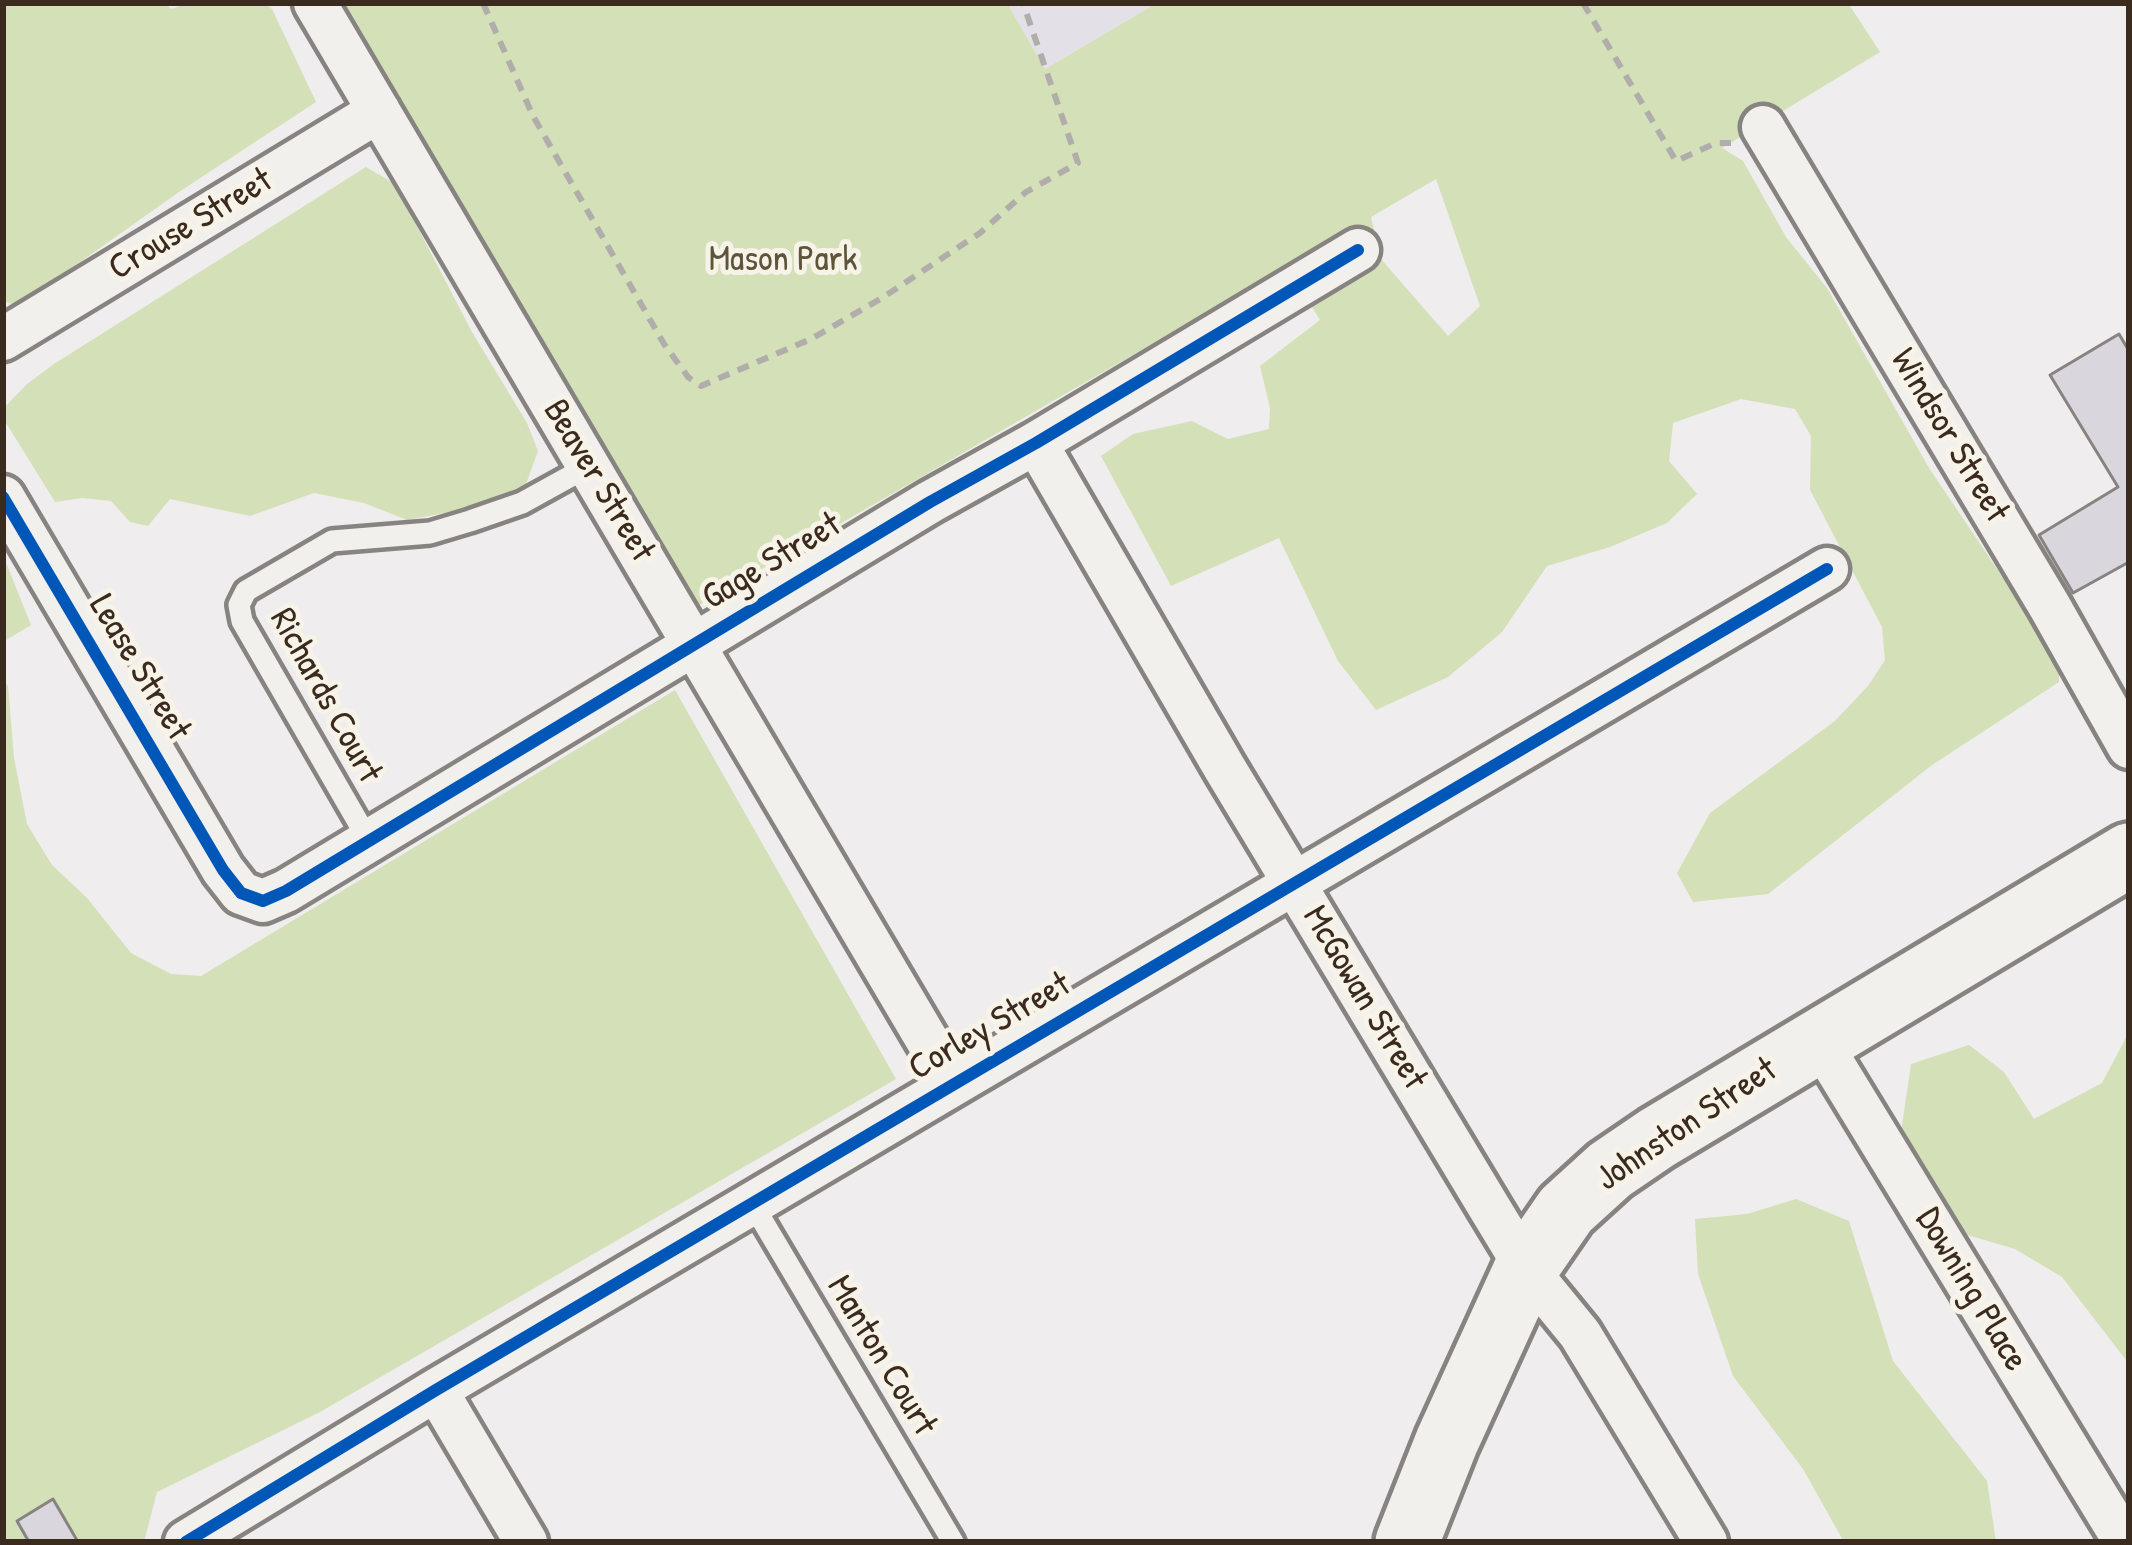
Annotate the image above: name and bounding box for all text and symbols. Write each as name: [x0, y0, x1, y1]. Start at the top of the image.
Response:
street label: Crouse Street: [102, 159, 280, 291]
park label: Mason Park: [709, 238, 857, 282]
street label: Windsor Street: [1880, 341, 2018, 531]
street label: Beaver Street: [533, 392, 663, 570]
street label: Gage Street: [695, 504, 849, 620]
street label: Lease Street: [79, 587, 199, 749]
street label: Richards Court: [259, 601, 391, 791]
street label: McGowan Street: [1292, 898, 1436, 1098]
street label: Corley Street: [902, 963, 1078, 1091]
street label: Johnston Street: [1589, 1049, 1785, 1201]
street label: Downing Place: [1905, 1201, 2037, 1379]
street label: Manton Court: [817, 1269, 945, 1443]

